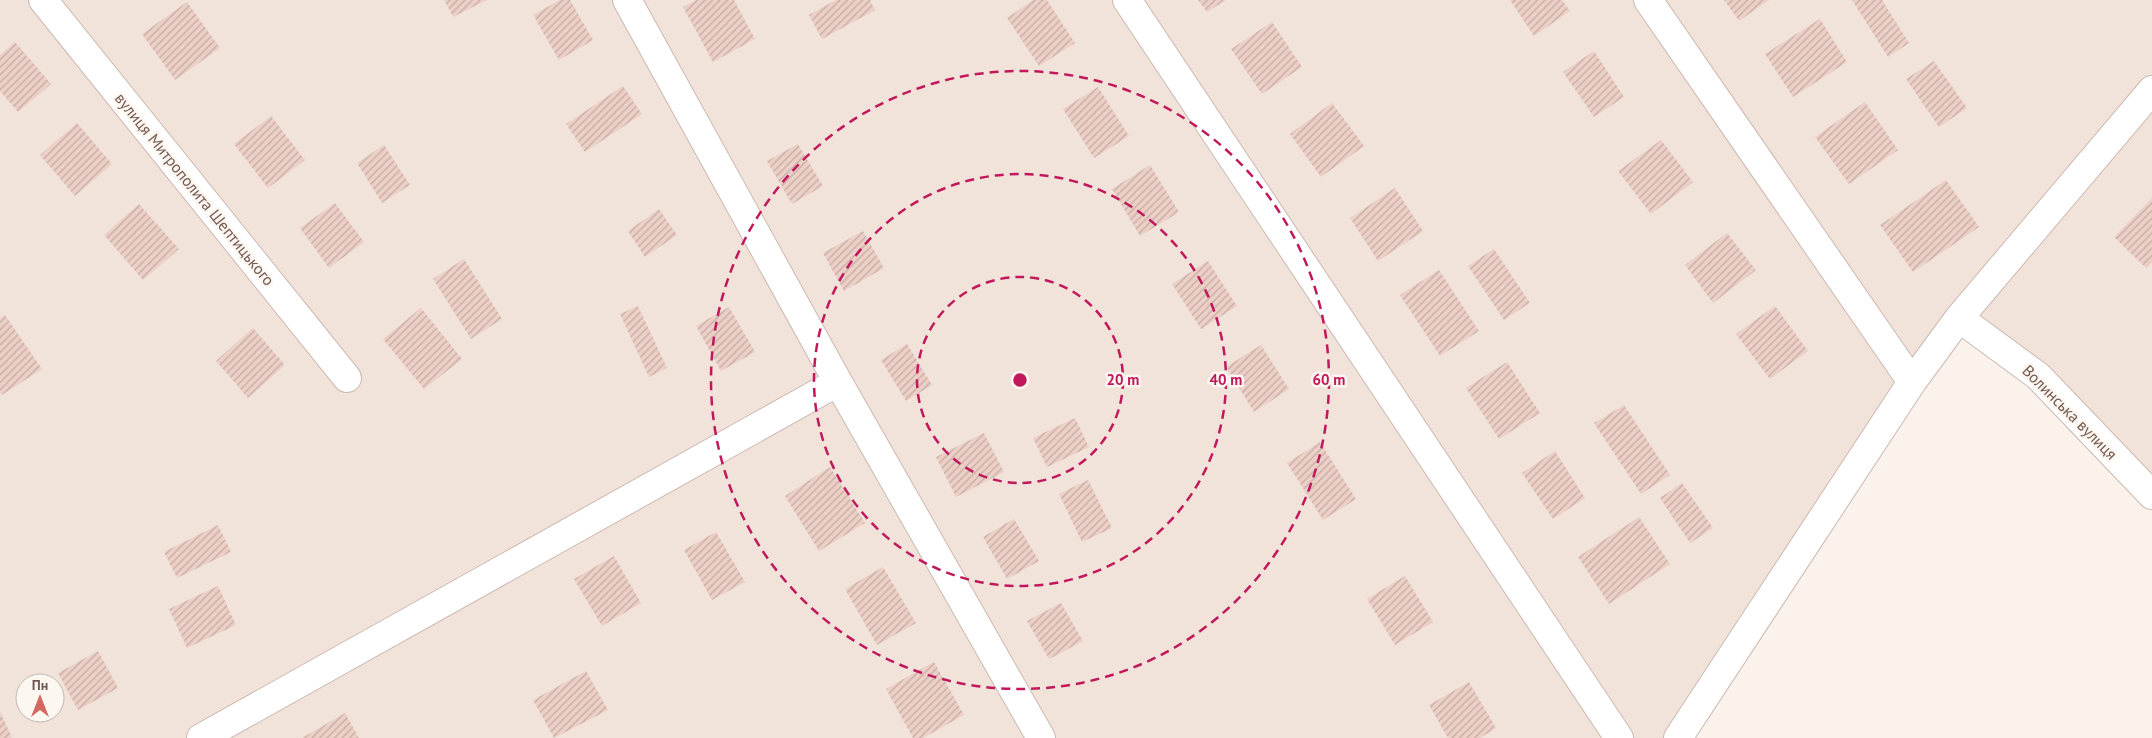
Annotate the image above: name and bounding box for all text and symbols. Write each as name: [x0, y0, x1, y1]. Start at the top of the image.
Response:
street label: вулиця Митрополита Шептицького: [111, 89, 279, 289]
street label: Волинська вулиця: [2018, 360, 2122, 464]
text: 20 m: [1107, 370, 1139, 389]
text: 40 m: [1210, 370, 1242, 389]
text: 60 m: [1313, 370, 1345, 389]
centre of rings: [1011, 371, 1029, 389]
north arrow: [15, 673, 65, 723]
text: Пн: [32, 676, 48, 694]

